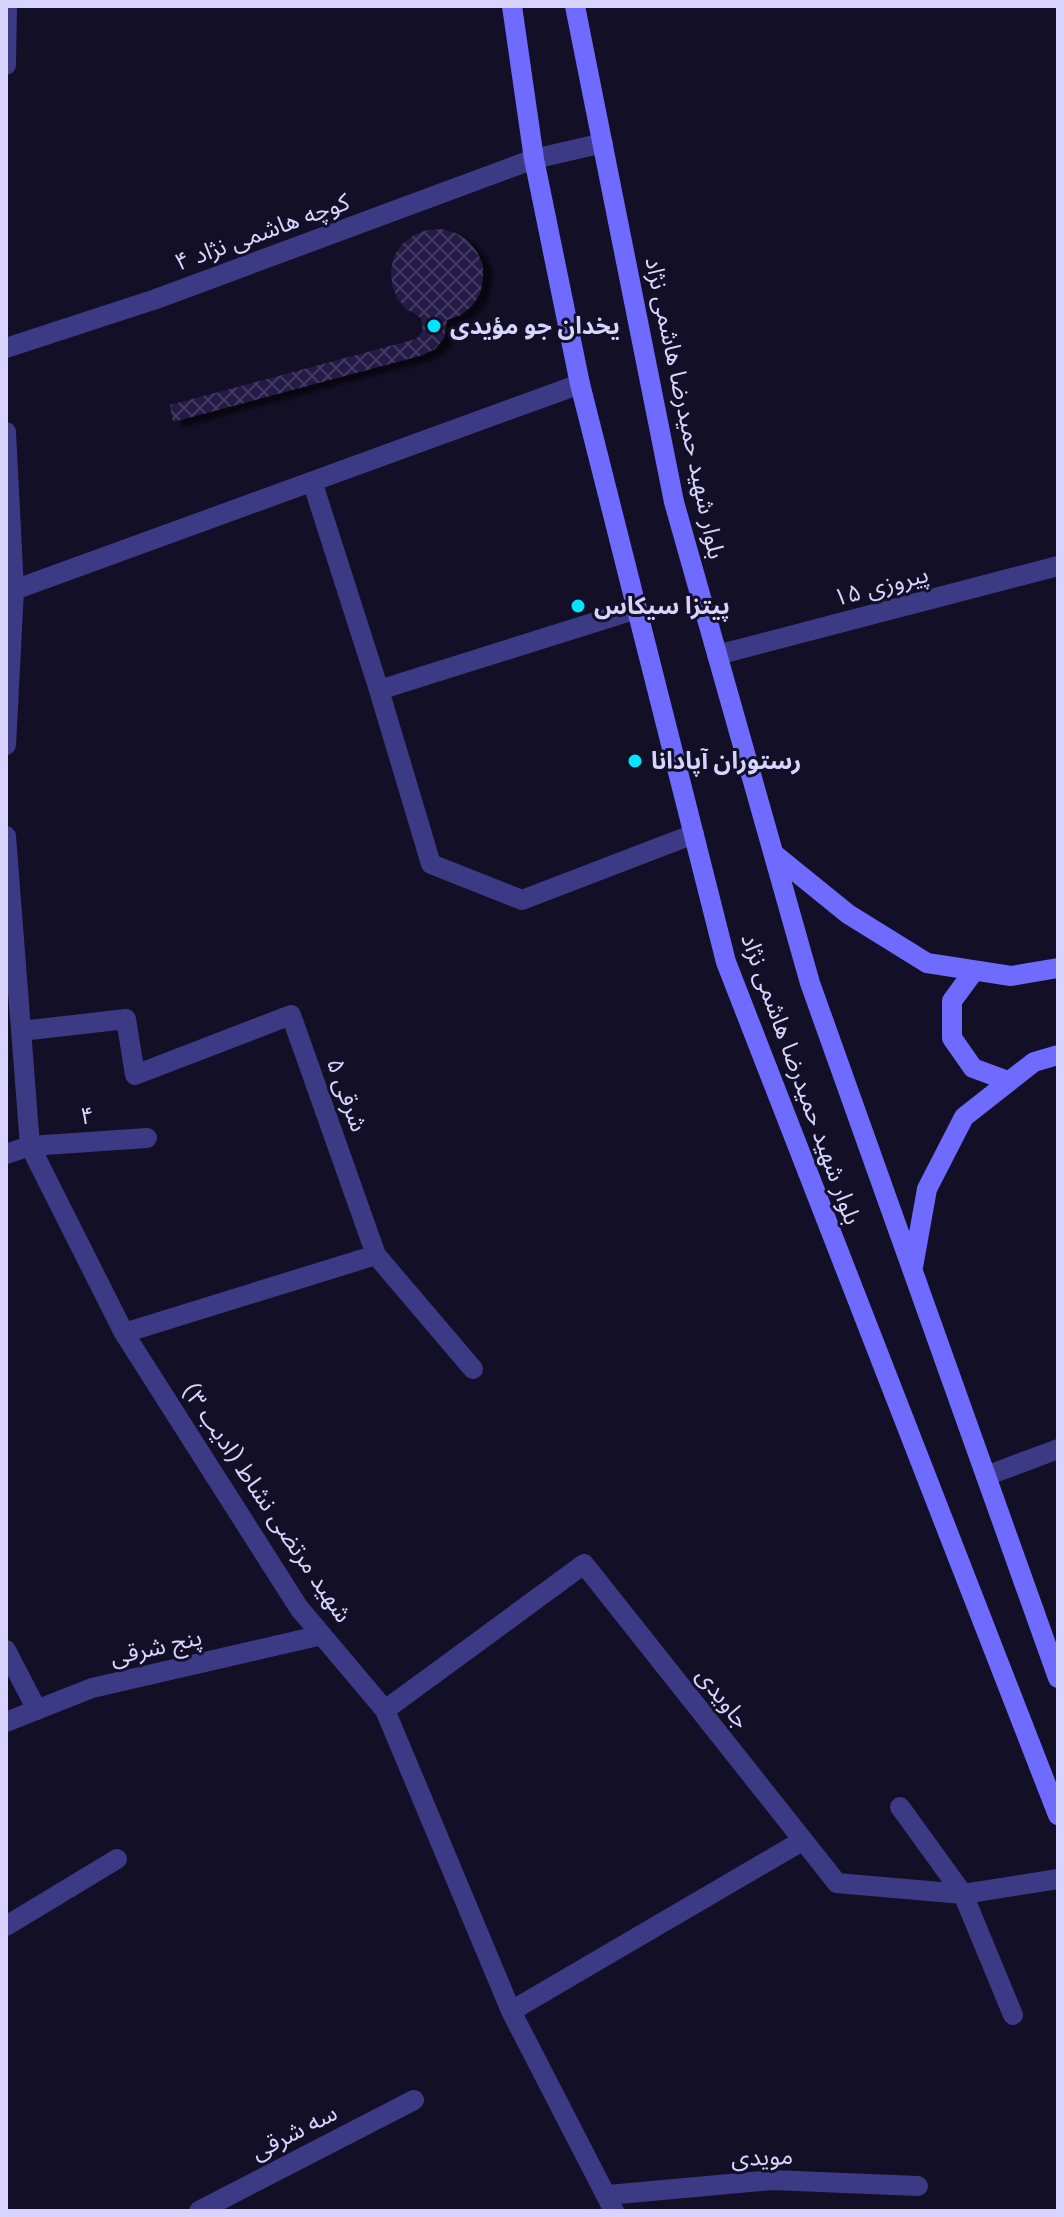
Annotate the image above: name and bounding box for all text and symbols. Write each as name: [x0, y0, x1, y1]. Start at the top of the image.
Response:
street label: کوچه هاشمی نژاد ۴: [170, 185, 354, 278]
street label: بلوار شهید حمیدرضا هاشمی نژاد: [638, 254, 733, 562]
place label: یخدان جو مؤیدی: [450, 310, 620, 341]
marker: یخدان جو مؤیدی: [425, 317, 443, 335]
street label: پیروزی ۱۵: [830, 558, 932, 613]
place label: پیتزا سیکاس: [594, 590, 730, 622]
marker: پیتزا سیکاس: [569, 597, 587, 615]
place label: رستوران آپادانا: [651, 745, 801, 777]
marker: رستوران آپادانا: [626, 752, 644, 770]
street label: بلوار شهید حمیدرضا هاشمی نژاد: [734, 929, 869, 1229]
street label: ۵ شرقی: [320, 1054, 375, 1136]
street label: ۴: [79, 1100, 95, 1131]
street label: شهید مرتضی نشاط (ادیب ۳): [176, 1377, 359, 1628]
street label: پنج شرقی: [107, 1621, 205, 1674]
street label: جاویدی: [690, 1661, 757, 1735]
street label: سه شرقی: [245, 2097, 342, 2166]
street label: مویدی: [730, 2140, 794, 2173]

